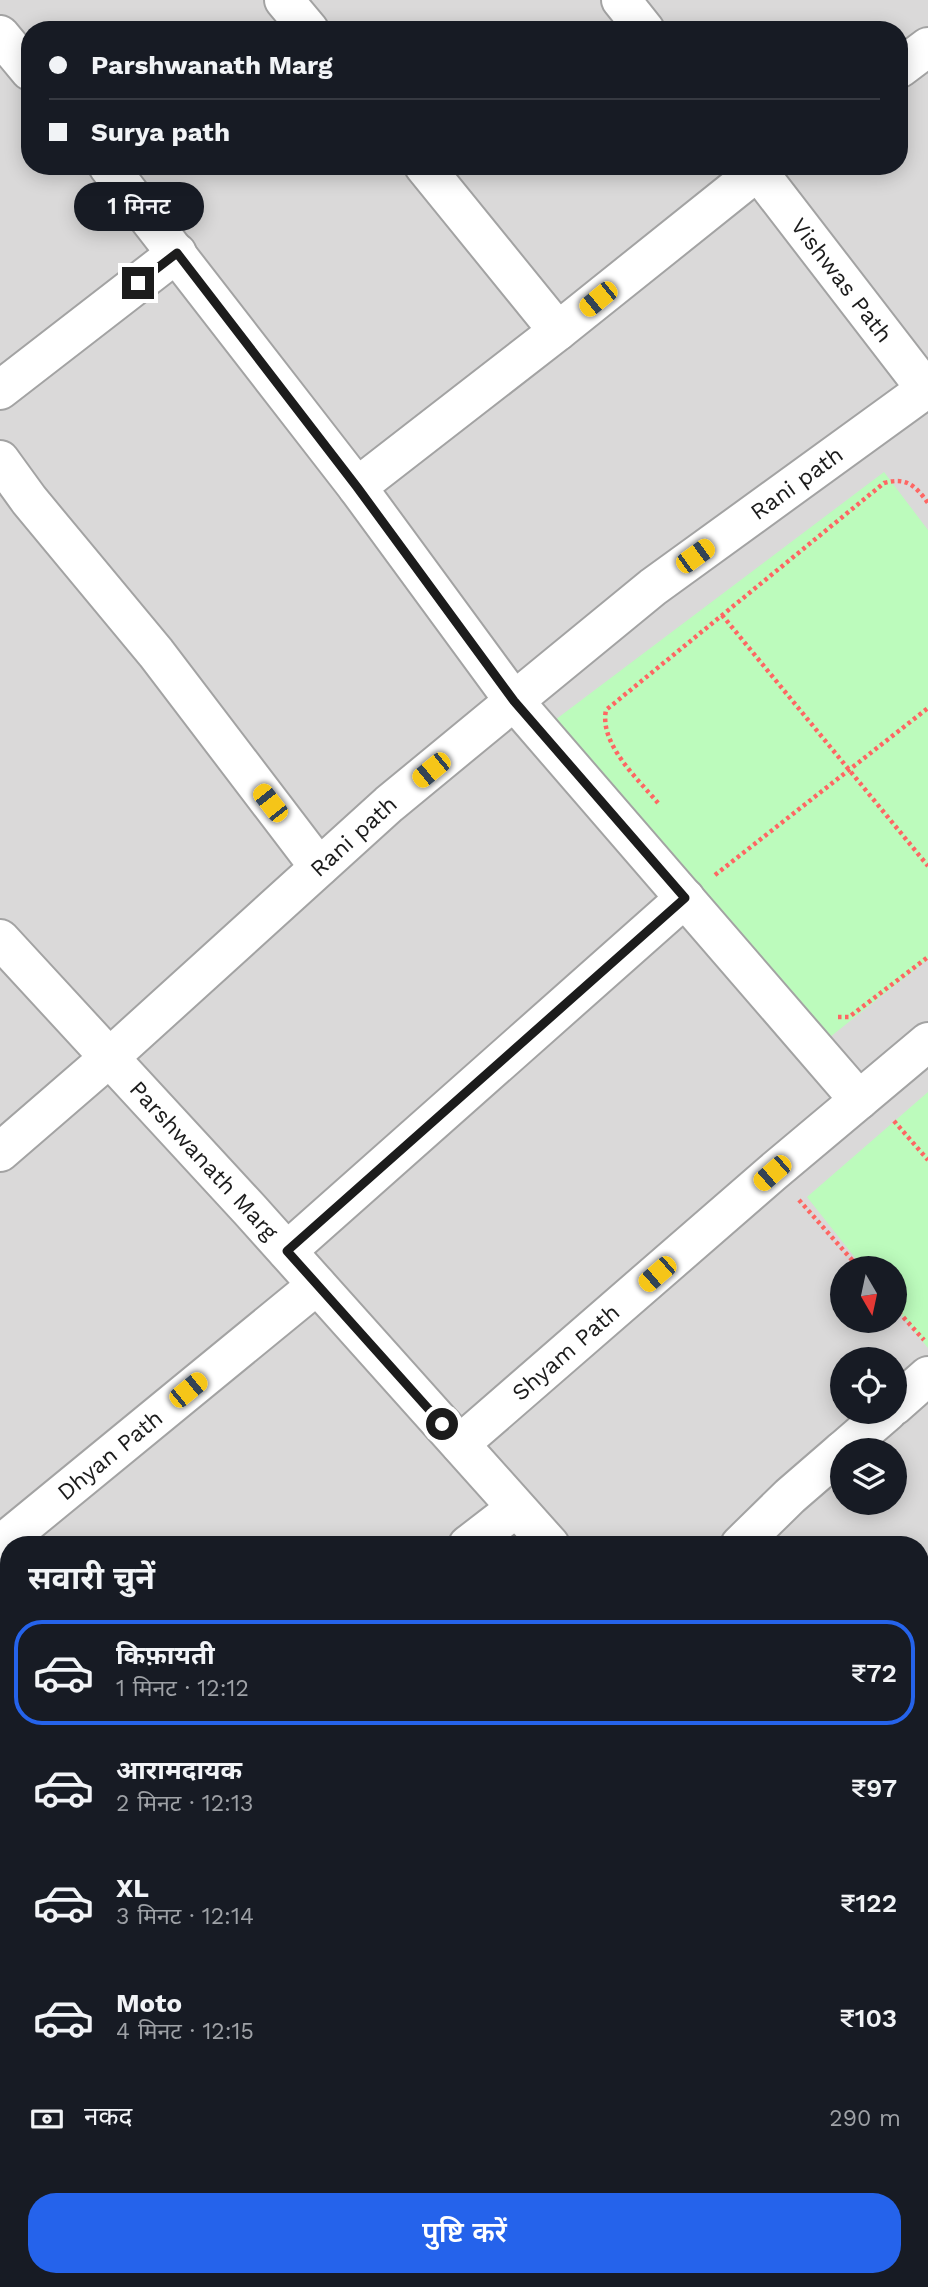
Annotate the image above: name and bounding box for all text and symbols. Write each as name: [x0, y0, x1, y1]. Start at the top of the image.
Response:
text: Parshwanath Marg: [91, 50, 333, 80]
text: Surya path: [91, 117, 230, 147]
callout: 1 मिनट: [73, 182, 203, 230]
text: 1 मिनट: [107, 193, 171, 220]
street label: Vishwas Path: [785, 213, 898, 348]
route end: [122, 267, 154, 299]
car: [576, 278, 621, 320]
street label: Rani path: [745, 440, 848, 525]
car: [672, 535, 719, 577]
car: [409, 749, 454, 791]
car: [249, 780, 292, 826]
street label: Rani path: [305, 790, 402, 882]
street label: Parshwanath Marg: [124, 1075, 284, 1246]
car: [750, 1151, 795, 1195]
car: [635, 1252, 680, 1296]
north arrow: [830, 1256, 906, 1334]
map controls: [830, 1256, 907, 1515]
street label: Shyam Path: [506, 1298, 625, 1406]
button: locate: [830, 1347, 907, 1424]
car: [166, 1369, 211, 1411]
street label: Dhyan Path: [52, 1404, 168, 1506]
route start: [426, 1408, 458, 1440]
button: layers: [830, 1438, 907, 1515]
text: सवारी चुनें: [28, 1559, 155, 1597]
text: किफ़ायती: [116, 1640, 215, 1670]
icon: car: [32, 1641, 95, 1704]
text: ₹72: [851, 1658, 897, 1688]
text: 1 मिनट · 12:12: [116, 1675, 249, 1702]
text: आरामदायक: [116, 1755, 242, 1785]
icon: car: [32, 1756, 95, 1819]
text: ₹97: [851, 1773, 897, 1803]
text: 2 मिनट · 12:13: [116, 1790, 253, 1817]
icon: car: [32, 1871, 95, 1934]
text: XL: [116, 1873, 149, 1903]
text: ₹122: [840, 1888, 897, 1918]
text: 3 मिनट · 12:14: [116, 1903, 254, 1930]
icon: car: [32, 1986, 95, 2049]
text: Moto: [116, 1988, 182, 2018]
text: ₹103: [839, 2003, 897, 2033]
text: 4 मिनट · 12:15: [116, 2018, 254, 2045]
icon: cash: [28, 2100, 66, 2138]
text: नकद: [84, 2101, 132, 2131]
text: 290 m: [829, 2105, 901, 2132]
button: पुष्टि करें: [28, 2193, 901, 2273]

